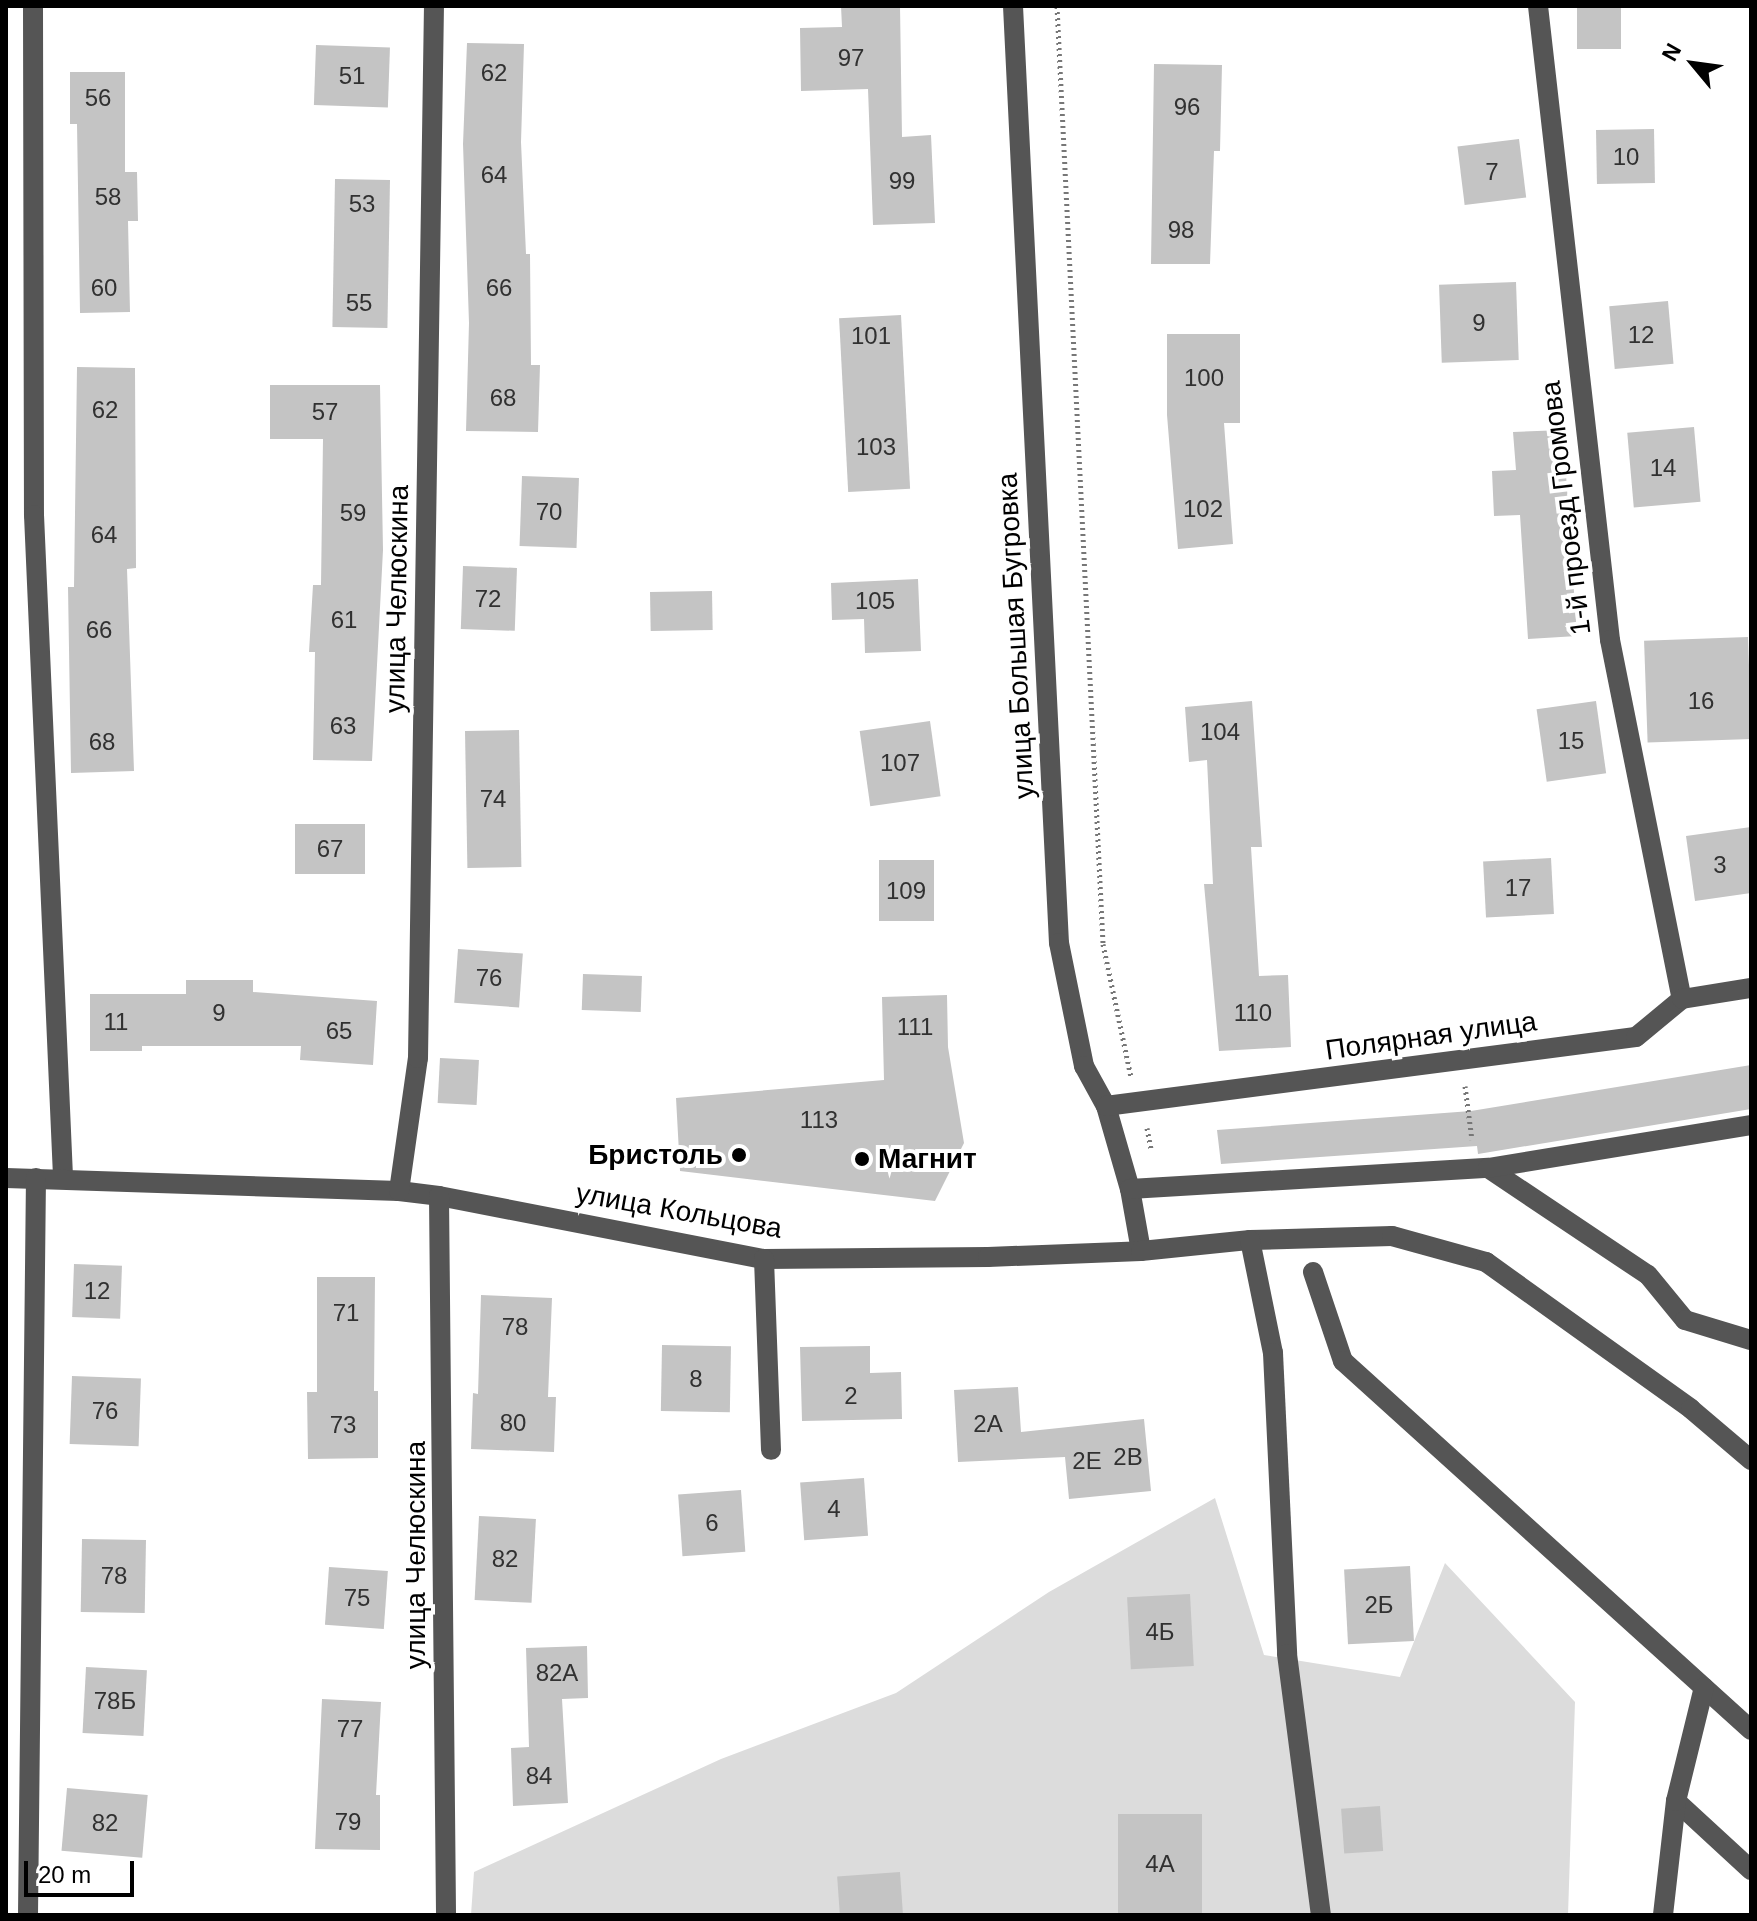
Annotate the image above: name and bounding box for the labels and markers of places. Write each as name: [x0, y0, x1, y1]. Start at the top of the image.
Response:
place label: Бристоль: [588, 1138, 723, 1172]
place label: Магнит: [878, 1142, 977, 1176]
marker: Бристоль: [730, 1146, 748, 1164]
marker: Магнит: [853, 1150, 871, 1168]

